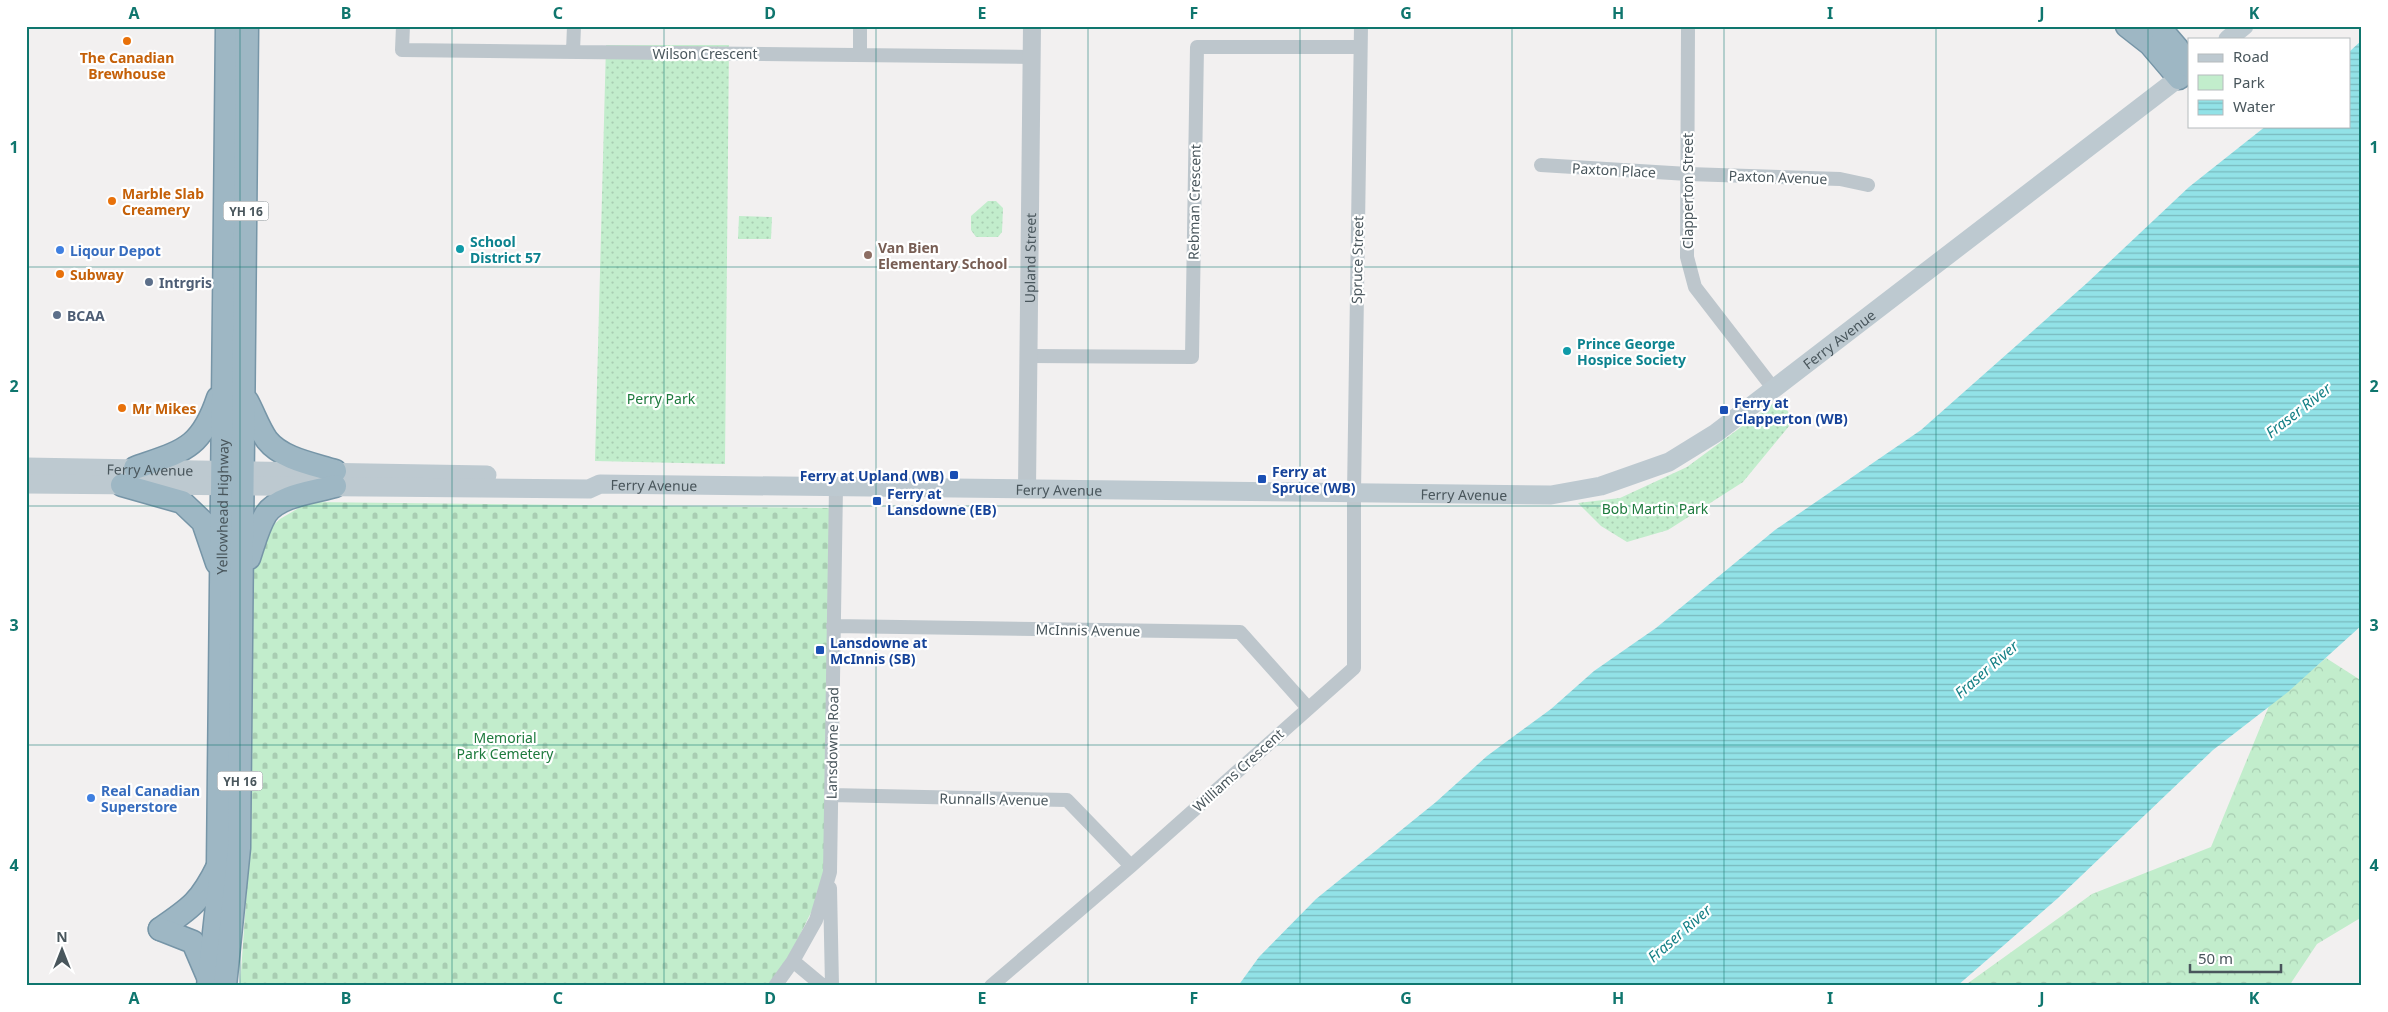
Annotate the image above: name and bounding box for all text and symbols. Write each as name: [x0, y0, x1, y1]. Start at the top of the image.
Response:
text: A: [128, 2, 140, 24]
text: B: [341, 2, 351, 24]
text: C: [553, 2, 563, 24]
text: D: [764, 2, 776, 24]
text: E: [978, 2, 987, 24]
text: F: [1190, 2, 1198, 24]
text: G: [1400, 2, 1412, 24]
text: H: [1612, 2, 1624, 24]
text: I: [1827, 2, 1833, 24]
text: J: [2037, 2, 2045, 24]
text: K: [2249, 2, 2260, 24]
marker: The Canadian Brewhouse: [121, 35, 133, 47]
legend: [2188, 38, 2350, 128]
street label: Wilson Crescent: [653, 44, 758, 63]
text: Road: [2233, 46, 2269, 66]
place label: The Canadian Brewhouse: [80, 48, 174, 83]
text: Park: [2233, 72, 2265, 92]
text: Water: [2233, 96, 2275, 116]
street label: Clapperton Street: [1678, 133, 1697, 249]
text: 1: [9, 136, 19, 158]
text: 1: [2369, 136, 2379, 158]
street label: Rebman Crescent: [1183, 144, 1205, 260]
street label: Paxton Place: [1572, 158, 1657, 182]
street label: Paxton Avenue: [1728, 166, 1828, 188]
place label: Marble Slab Creamery: [122, 184, 204, 219]
marker: Marble Slab Creamery: [106, 195, 118, 207]
road number: YH 16: [224, 202, 268, 220]
street label: Upland Street: [1020, 213, 1039, 303]
street label: Spruce Street: [1347, 216, 1367, 304]
place label: School District 57: [470, 232, 541, 267]
place label: Van Bien Elementary School: [878, 238, 1008, 273]
place label: Liqour Depot: [70, 241, 161, 260]
marker: School District 57: [454, 243, 466, 255]
marker: Liqour Depot: [54, 244, 66, 256]
marker: Van Bien Elementary School: [862, 249, 874, 261]
place label: Subway: [70, 265, 124, 284]
marker: Subway: [54, 268, 66, 280]
place label: Intrgris: [159, 273, 212, 292]
marker: Intrgris: [143, 276, 155, 288]
street label: Ferry Avenue: [1799, 305, 1879, 373]
place label: BCAA: [67, 306, 105, 325]
marker: BCAA: [51, 309, 63, 321]
place label: Prince George Hospice Society: [1577, 334, 1686, 369]
marker: Prince George Hospice Society: [1561, 345, 1573, 357]
text: 2: [9, 375, 19, 397]
text: 2: [2369, 375, 2379, 397]
water label: Fraser River: [2261, 377, 2336, 442]
park label: Perry Park: [627, 389, 696, 408]
place label: Ferry at Clapperton (WB): [1734, 393, 1848, 428]
place label: Mr Mikes: [132, 399, 197, 418]
marker: Mr Mikes: [116, 402, 128, 414]
marker: Ferry at Clapperton (WB): [1718, 404, 1730, 416]
street label: Yellowhead Highway: [212, 438, 232, 575]
street label: Ferry Avenue: [106, 459, 194, 479]
place label: Ferry at Spruce (WB): [1272, 462, 1356, 497]
place label: Ferry at Upland (WB): [800, 466, 944, 485]
marker: Ferry at Upland (WB): [948, 469, 960, 481]
marker: Ferry at Spruce (WB): [1256, 473, 1268, 485]
street label: Ferry Avenue: [610, 475, 697, 495]
street label: Ferry Avenue: [1015, 479, 1102, 499]
place label: Ferry at Lansdowne (EB): [887, 484, 997, 519]
street label: Ferry Avenue: [1420, 484, 1507, 504]
marker: Ferry at Lansdowne (EB): [871, 495, 883, 507]
park label: Bob Martin Park: [1602, 499, 1709, 518]
text: 3: [9, 614, 19, 636]
text: 3: [2369, 614, 2379, 636]
street label: McInnis Avenue: [1036, 620, 1141, 640]
place label: Lansdowne at McInnis (SB): [830, 633, 927, 668]
water label: Fraser River: [1950, 635, 2023, 702]
marker: Lansdowne at McInnis (SB): [814, 644, 826, 656]
street label: Lansdowne Road: [822, 687, 842, 799]
street label: Williams Crescent: [1189, 724, 1287, 816]
park label: Memorial Park Cemetery: [457, 728, 554, 763]
road number: YH 16: [218, 771, 262, 790]
place label: Real Canadian Superstore: [101, 781, 200, 816]
street label: Runnalls Avenue: [939, 789, 1049, 809]
marker: Real Canadian Superstore: [85, 792, 97, 804]
text: 4: [9, 854, 19, 876]
text: 4: [2369, 854, 2379, 876]
water label: Fraser River: [1643, 899, 1716, 966]
north arrow: [38, 924, 88, 974]
text: N: [56, 927, 68, 946]
scale bar: [2190, 942, 2282, 974]
text: 50 m: [2198, 948, 2233, 968]
text: A: [128, 987, 140, 1009]
text: B: [341, 987, 351, 1009]
text: C: [553, 987, 563, 1009]
text: D: [764, 987, 776, 1009]
text: E: [978, 987, 987, 1009]
text: F: [1190, 987, 1198, 1009]
text: G: [1400, 987, 1412, 1009]
text: H: [1612, 987, 1624, 1009]
text: I: [1827, 987, 1833, 1009]
text: J: [2037, 987, 2045, 1009]
text: K: [2249, 987, 2260, 1009]

